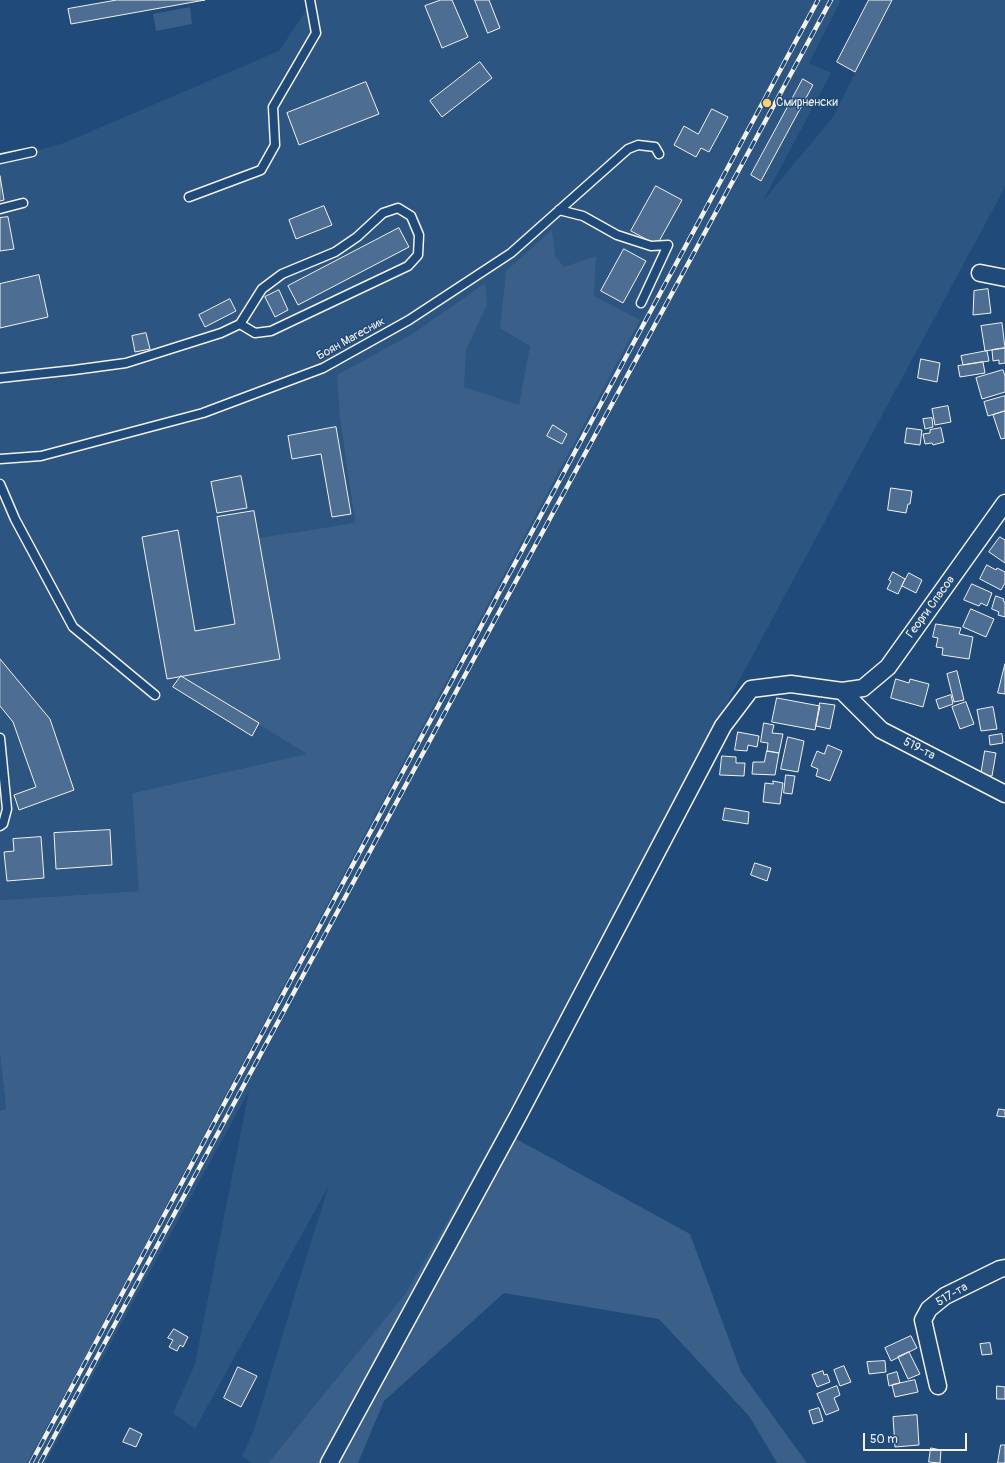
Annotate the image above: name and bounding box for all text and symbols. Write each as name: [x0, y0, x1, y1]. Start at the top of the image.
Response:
place label: Смирненски: [776, 96, 838, 110]
marker: Смирненски: [761, 97, 773, 109]
street label: Боян Магесник: [314, 314, 388, 364]
street label: Георги Спасов: [904, 573, 958, 641]
street label: 519-та: [901, 735, 937, 763]
street label: 517-та: [934, 1280, 970, 1310]
scale bar: [865, 1425, 969, 1451]
text: 50 m: [870, 1432, 898, 1447]

